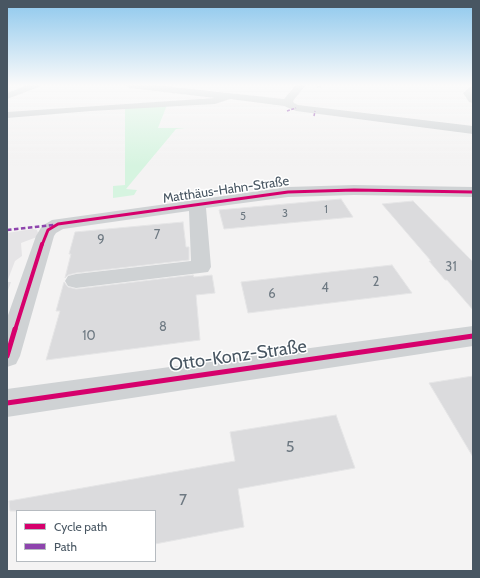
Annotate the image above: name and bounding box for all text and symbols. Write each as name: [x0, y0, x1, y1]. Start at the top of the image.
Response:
street label: Matthäus-Hahn-Straße: [162, 173, 290, 207]
house number: 1: [324, 203, 328, 217]
house number: 3: [282, 207, 288, 221]
house number: 5: [240, 210, 246, 224]
house number: 7: [154, 227, 160, 243]
house number: 9: [97, 232, 105, 248]
house number: 31: [445, 259, 457, 275]
house number: 2: [373, 274, 379, 290]
house number: 4: [321, 280, 329, 296]
house number: 6: [268, 286, 276, 302]
house number: 8: [159, 319, 167, 335]
house number: 10: [82, 328, 96, 344]
street label: Otto-Konz-Straße: [168, 336, 308, 376]
house number: 5: [286, 437, 294, 457]
house number: 7: [179, 490, 187, 510]
legend: [16, 510, 156, 562]
text: Cycle path: [54, 519, 107, 534]
text: Path: [54, 539, 77, 554]

